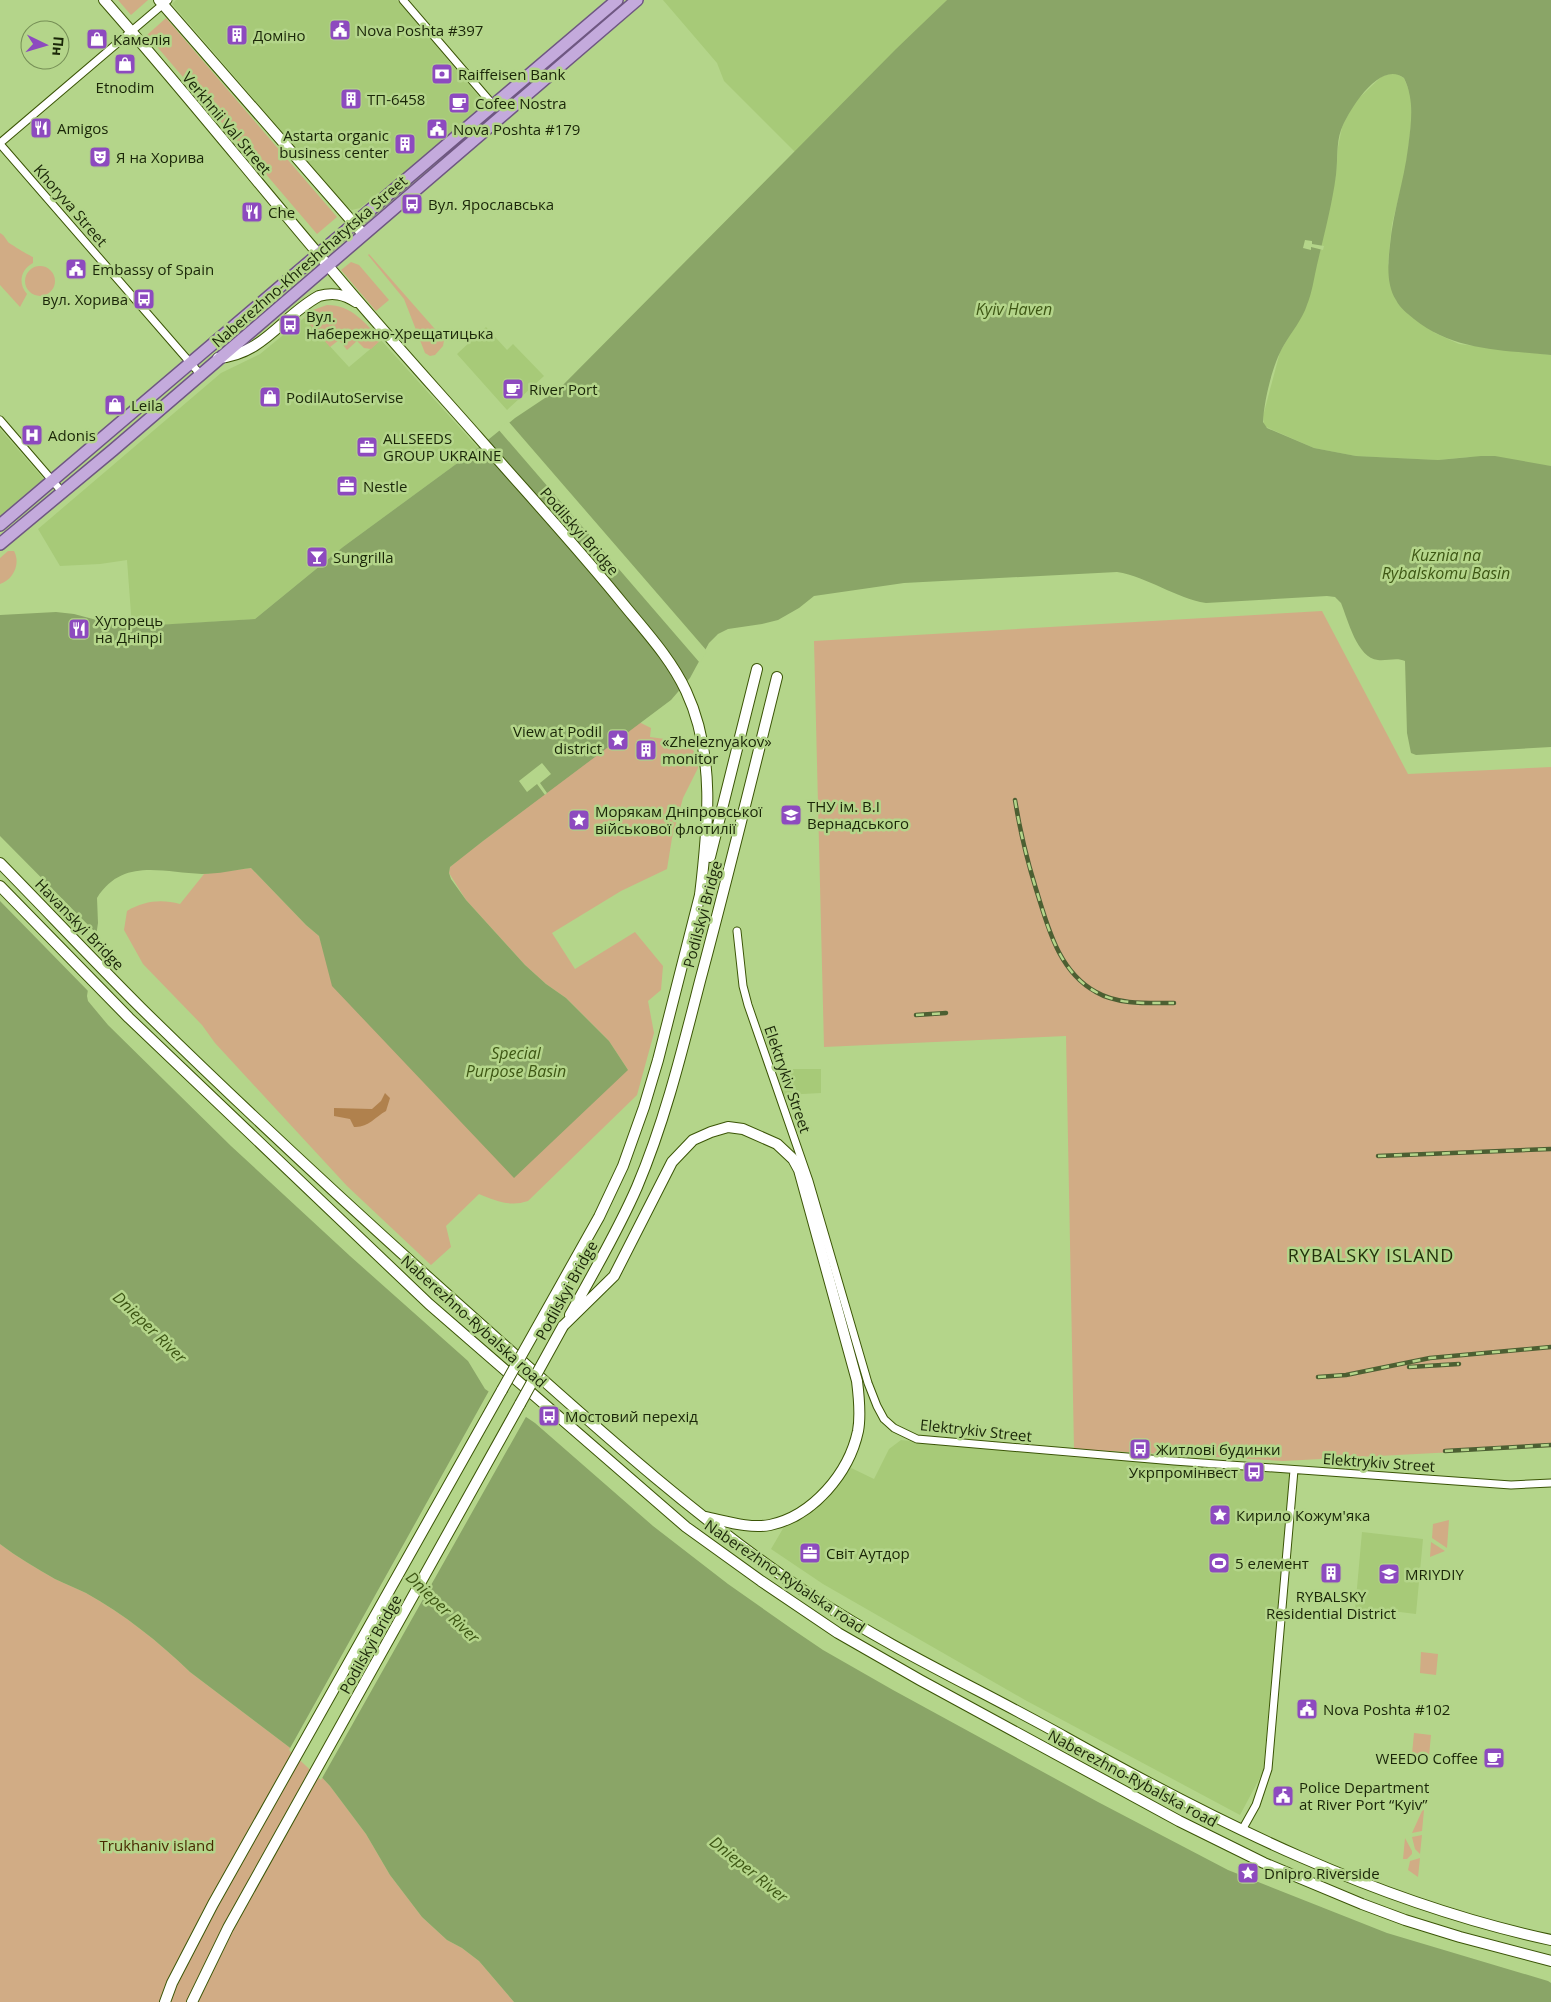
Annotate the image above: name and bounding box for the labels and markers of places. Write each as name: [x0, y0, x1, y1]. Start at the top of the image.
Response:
public building icon: Nova Poshta #397: [328, 18, 352, 42]
place label: Nova Poshta #397: [356, 20, 483, 40]
building icon: Доміно: [225, 23, 249, 47]
place label: Доміно: [253, 25, 306, 45]
shop icon: Камелія: [85, 27, 109, 51]
place label: Камелія: [113, 29, 171, 49]
shop icon: Etnodim: [113, 52, 137, 76]
bank icon: Raiffeisen Bank: [430, 62, 454, 86]
place label: Raiffeisen Bank: [458, 64, 566, 84]
place label: Etnodim: [96, 77, 154, 97]
building icon: ТП-6458: [339, 87, 363, 111]
place label: ТП-6458: [367, 89, 425, 109]
cafe icon: Сofee Nostra: [447, 91, 471, 115]
place label: Сofee Nostra: [475, 93, 567, 113]
restaurant icon: Amigos: [29, 116, 53, 140]
public building icon: Nova Poshta #179: [425, 117, 449, 141]
place label: Amigos: [57, 118, 108, 138]
place label: Nova Poshta #179: [453, 119, 580, 139]
place label: Astarta organic business center: [279, 125, 389, 162]
building icon: Astarta organic business center: [393, 132, 417, 156]
theatre icon: Я на Хорива: [88, 145, 112, 169]
place label: Я на Хорива: [116, 147, 204, 167]
bus stop icon: Вул. Ярославська: [400, 192, 424, 216]
place label: Вул. Ярославська: [428, 194, 554, 214]
restaurant icon: Che: [240, 200, 264, 224]
place label: Che: [268, 202, 295, 222]
public building icon: Embassy of Spain: [64, 257, 88, 281]
place label: Embassy of Spain: [92, 259, 214, 279]
bus stop icon: вул. Хорива: [132, 287, 156, 311]
place label: вул. Хорива: [42, 289, 128, 309]
place label: Вул. Набережно-Хрещатицька: [306, 306, 494, 343]
bus stop icon: Вул. Набережно-Хрещатицька: [278, 313, 302, 337]
cafe icon: River Port: [501, 377, 525, 401]
place label: River Port: [529, 379, 598, 399]
shop icon: PodilAutoServise: [258, 385, 282, 409]
place label: PodilAutoServise: [286, 387, 403, 407]
shop icon: Leila: [103, 393, 127, 417]
place label: Leila: [131, 395, 163, 415]
hospital icon: Adonis: [20, 423, 44, 447]
place label: Adonis: [48, 425, 96, 445]
place label: ALLSEEDS GROUP UKRAINE: [383, 428, 501, 465]
office icon: ALLSEEDS GROUP UKRAINE: [355, 435, 379, 459]
office icon: Nestlе: [335, 474, 359, 498]
place label: Nestlе: [363, 476, 407, 496]
bar icon: Sungrilla: [305, 545, 329, 569]
place label: Sungrilla: [333, 547, 394, 567]
place label: Хуторець на Дніпрі: [95, 610, 163, 647]
restaurant icon: Хуторець на Дніпрі: [67, 617, 91, 641]
place label: View at Podil district: [513, 721, 602, 758]
place icon: View at Podil district: [606, 728, 630, 752]
place label: «Zheleznyakov» monitor: [662, 731, 772, 768]
building icon: «Zheleznyakov» monitor: [634, 738, 658, 762]
place label: ТНУ ім. В.І Вернадського: [807, 796, 909, 833]
place label: Морякам Дніпровської військової флотилії: [595, 801, 762, 838]
school or university icon: ТНУ ім. В.І Вернадського: [779, 803, 803, 827]
place icon: Морякам Дніпровської військової флотилії: [567, 808, 591, 832]
bus stop icon: Мостовий перехід: [537, 1404, 561, 1428]
place label: Мостовий перехід: [565, 1406, 698, 1426]
bus stop icon: Житлові будинки: [1128, 1437, 1152, 1461]
place label: Житлові будинки: [1156, 1439, 1281, 1459]
bus stop icon: Укрпромінвест: [1242, 1460, 1266, 1484]
place label: Укрпромінвест: [1129, 1462, 1238, 1482]
place icon: Кирило Кожум'яка: [1208, 1503, 1232, 1527]
place label: Кирило Кожум'яка: [1236, 1505, 1370, 1525]
office icon: Світ Аутдор: [798, 1541, 822, 1565]
place label: Світ Аутдор: [826, 1543, 910, 1563]
sports icon: 5 елемент: [1207, 1551, 1231, 1575]
place label: 5 елемент: [1235, 1553, 1309, 1573]
building icon: RYBALSKY Residential District: [1319, 1561, 1343, 1585]
school or university icon: MRIYDIY: [1377, 1562, 1401, 1586]
place label: MRIYDIY: [1405, 1564, 1464, 1584]
place label: RYBALSKY Residential District: [1266, 1586, 1396, 1623]
public building icon: Nova Poshta #102: [1295, 1697, 1319, 1721]
place label: Nova Poshta #102: [1323, 1699, 1450, 1719]
cafe icon: WEEDO Coffee: [1482, 1746, 1506, 1770]
place label: WEEDO Coffee: [1376, 1748, 1478, 1768]
place label: Police Department at River Port “Kyiv”: [1299, 1777, 1429, 1814]
public building icon: Police Department at River Port “Kyiv”: [1271, 1784, 1295, 1808]
place icon: Dnipro Riverside: [1236, 1861, 1260, 1885]
place label: Dnipro Riverside: [1264, 1863, 1380, 1883]

